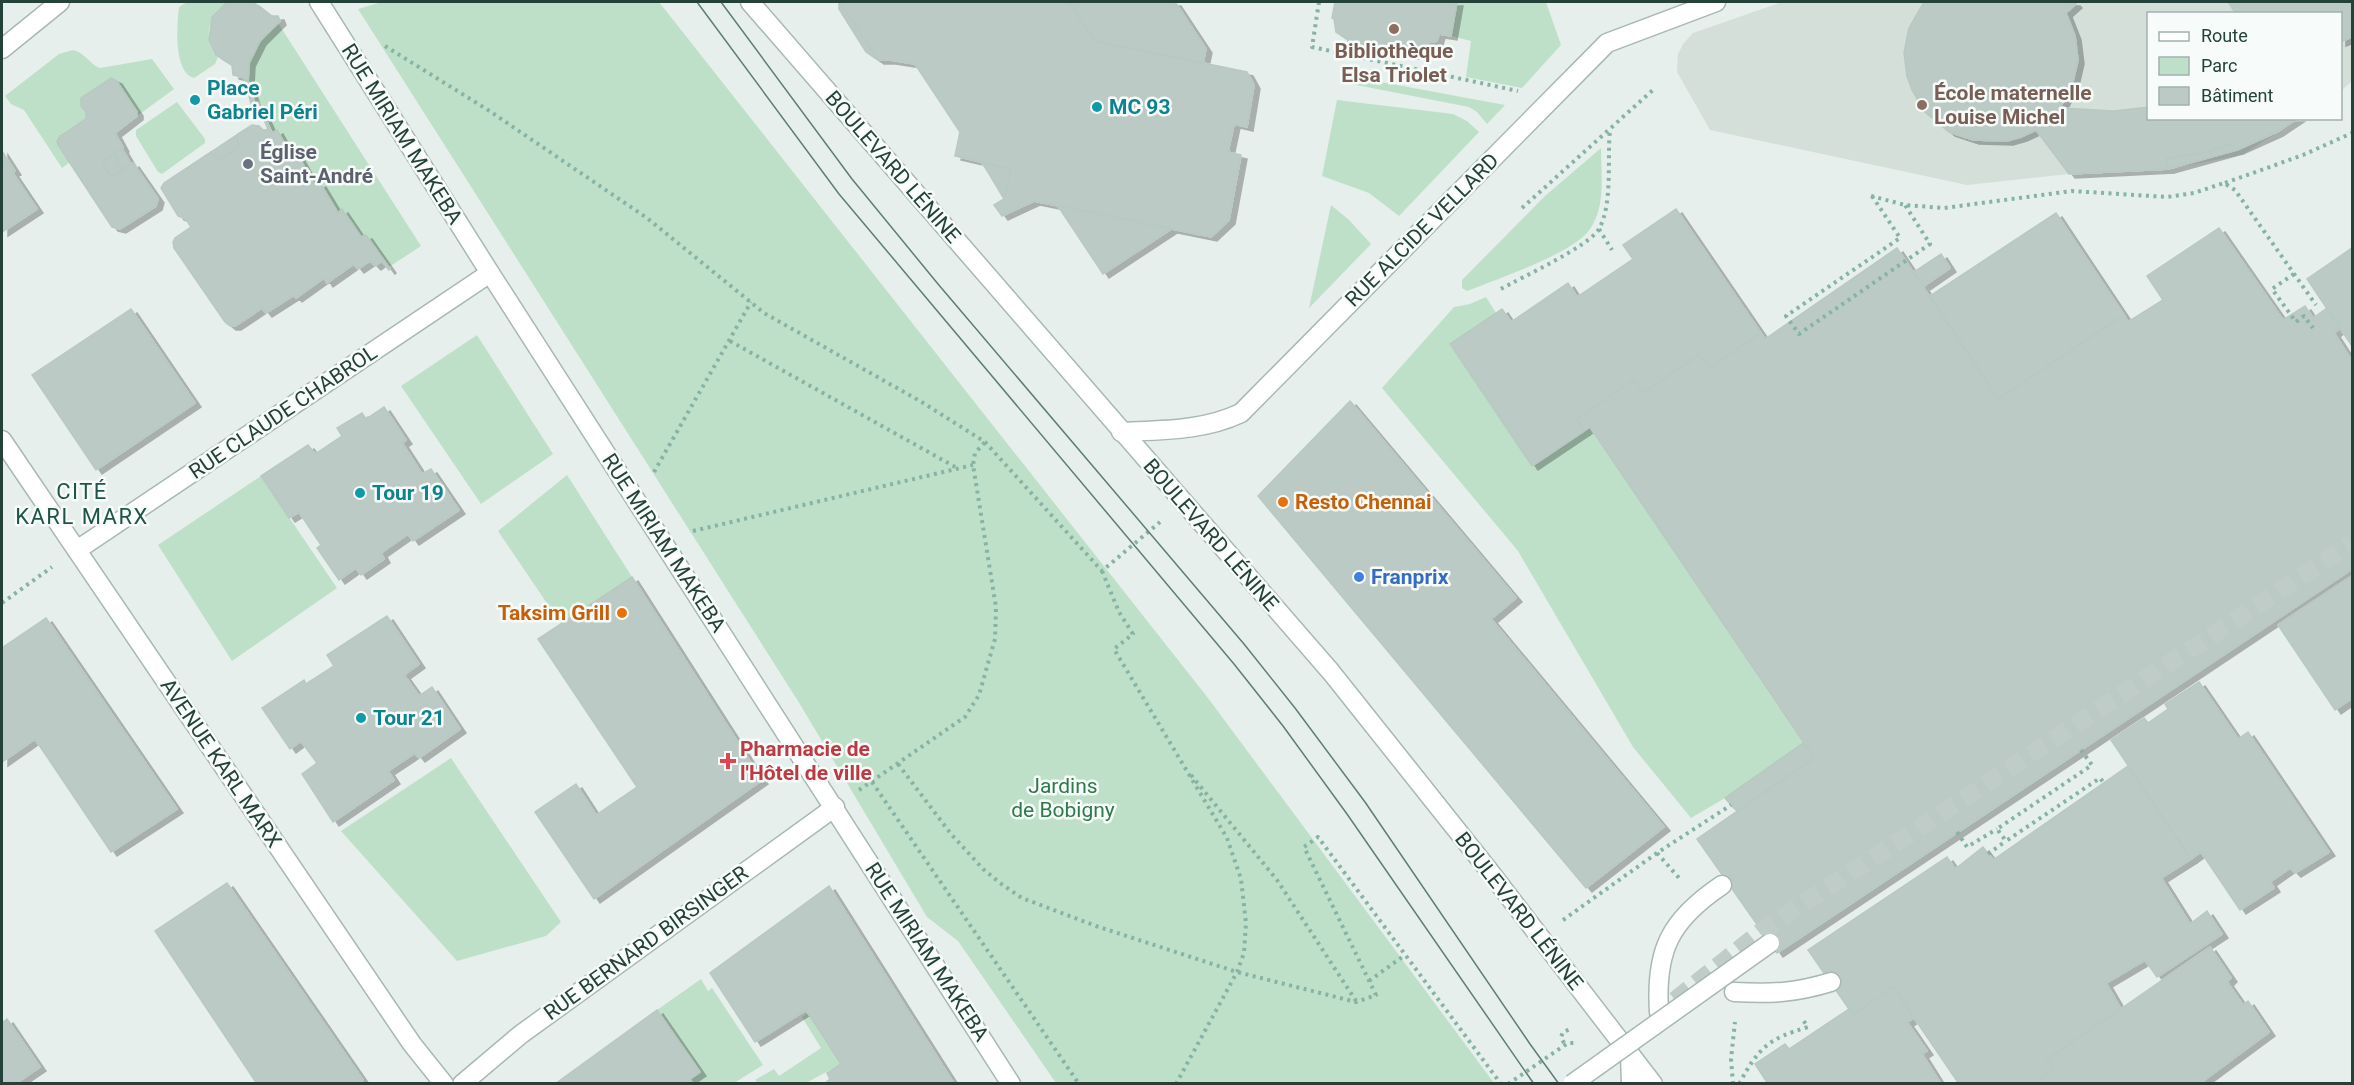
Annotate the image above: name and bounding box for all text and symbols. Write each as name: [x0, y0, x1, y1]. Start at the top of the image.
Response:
legend: [2147, 12, 2342, 120]
marker: Bibliothèque Elsa Triolet: [1387, 22, 1401, 36]
text: Route: [2201, 25, 2248, 46]
street label: RUE MIRIAM MAKEBA: [337, 39, 467, 229]
place label: Bibliothèque Elsa Triolet: [1335, 39, 1453, 87]
text: Parc: [2201, 55, 2237, 76]
place label: Place Gabriel Péri: [207, 76, 318, 124]
place label: École maternelle Louise Michel: [1934, 81, 2092, 129]
text: Bâtiment: [2201, 85, 2274, 106]
street label: BOULEVARD LÉNINE: [820, 86, 966, 248]
marker: Place Gabriel Péri: [188, 93, 202, 107]
place label: MC 93: [1109, 95, 1170, 119]
marker: École maternelle Louise Michel: [1915, 98, 1929, 112]
marker: MC 93: [1090, 100, 1104, 114]
place label: Église Saint-André: [260, 140, 373, 188]
street label: RUE ALCIDE VELLARD: [1340, 148, 1504, 312]
marker: Église Saint-André: [241, 157, 255, 171]
street label: RUE CLAUDE CHABROL: [185, 340, 381, 484]
street label: RUE MIRIAM MAKEBA: [597, 449, 731, 637]
street label: BOULEVARD LÉNINE: [1138, 454, 1284, 616]
district label: CITÉ KARL MARX: [15, 479, 149, 529]
place label: Tour 19: [372, 481, 444, 505]
marker: Tour 19: [353, 486, 367, 500]
place label: Resto Chennai: [1295, 490, 1432, 514]
marker: Resto Chennai: [1276, 495, 1290, 509]
place label: Franprix: [1371, 565, 1449, 589]
marker: Franprix: [1352, 570, 1366, 584]
place label: Taksim Grill: [498, 601, 610, 625]
marker: Taksim Grill: [615, 606, 629, 620]
street label: AVENUE KARL MARX: [156, 674, 286, 852]
place label: Tour 21: [373, 706, 445, 730]
marker: Tour 21: [354, 711, 368, 725]
place label: Pharmacie de l'Hôtel de ville: [740, 737, 872, 785]
marker: Pharmacie de l'Hôtel de ville: [721, 754, 735, 768]
park label: Jardins de Bobigny: [1011, 774, 1115, 822]
street label: BOULEVARD LÉNINE: [1450, 827, 1588, 995]
street label: RUE MIRIAM MAKEBA: [860, 858, 994, 1046]
street label: RUE BERNARD BIRSINGER: [539, 861, 753, 1025]

